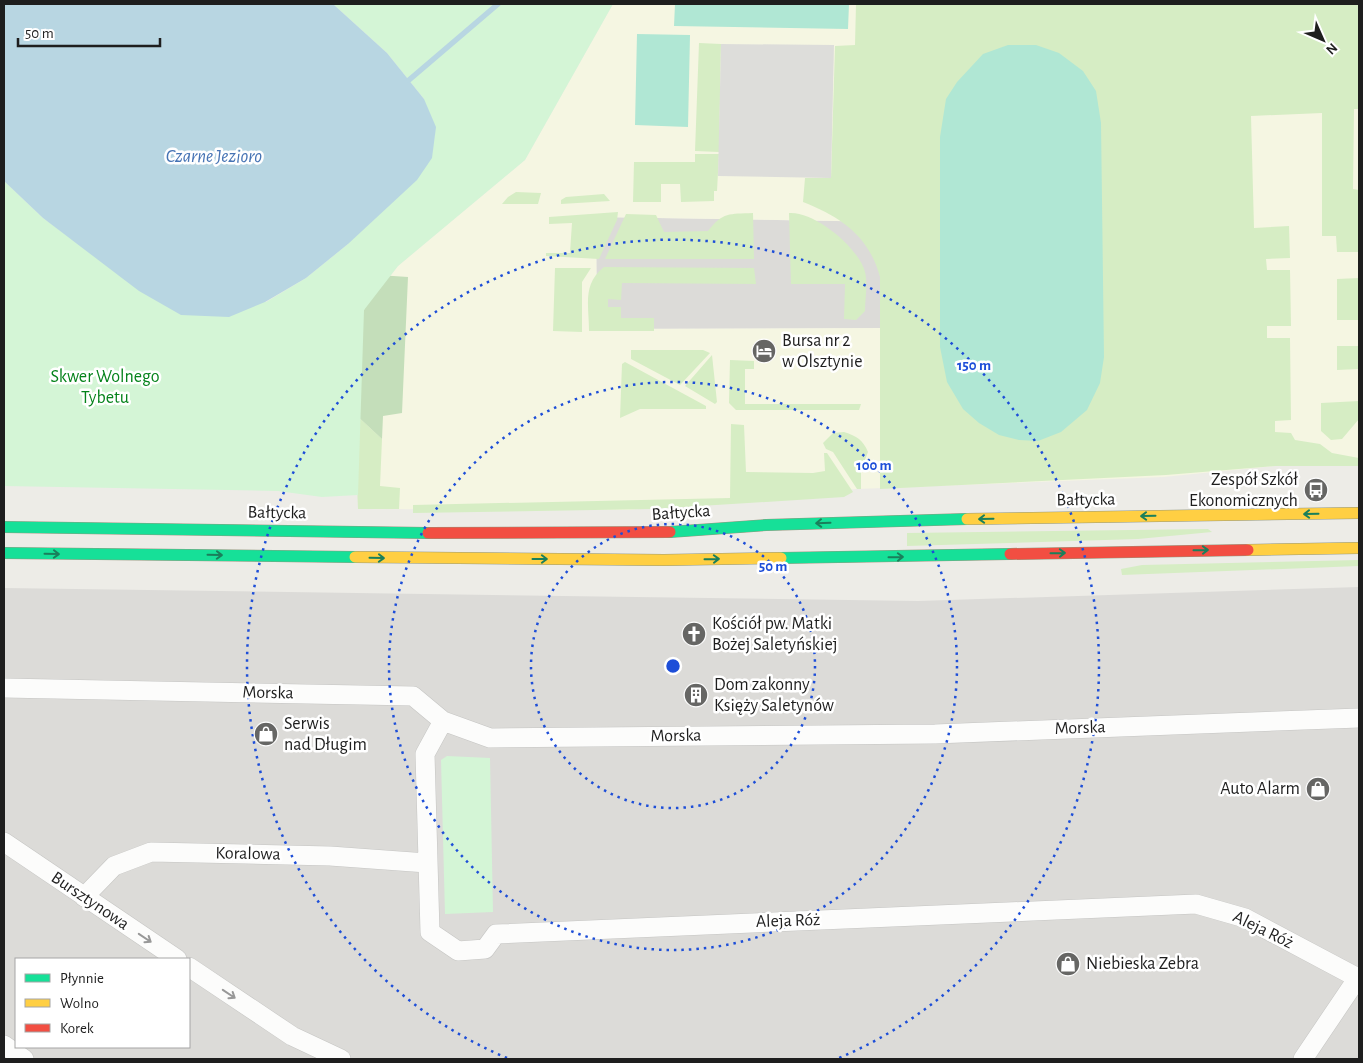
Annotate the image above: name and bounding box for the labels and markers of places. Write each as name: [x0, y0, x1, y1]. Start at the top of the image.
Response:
place label: Bursa nr 2 w Olsztynie: [782, 332, 862, 371]
hotel icon: Bursa nr 2 w Olsztynie: [751, 338, 777, 364]
place label: Zespół Szkół Ekonomicznych: [1189, 471, 1298, 510]
bus stop icon: Zespół Szkół Ekonomicznych: [1303, 477, 1329, 503]
place label: Kościół pw. Matki Bożej Saletyńskiej: [712, 615, 837, 654]
church icon: Kościół pw. Matki Bożej Saletyńskiej: [681, 621, 707, 647]
centre of rings: [664, 657, 682, 675]
place label: Dom zakonny Księży Saletynów: [714, 676, 834, 715]
building icon: Dom zakonny Księży Saletynów: [683, 682, 709, 708]
place label: Serwis nad Długim: [284, 715, 367, 754]
shop icon: Serwis nad Długim: [253, 721, 279, 747]
shop icon: Auto Alarm: [1305, 776, 1331, 802]
place label: Auto Alarm: [1220, 780, 1300, 798]
shop icon: Niebieska Zebra: [1055, 951, 1081, 977]
place label: Niebieska Zebra: [1086, 955, 1199, 973]

